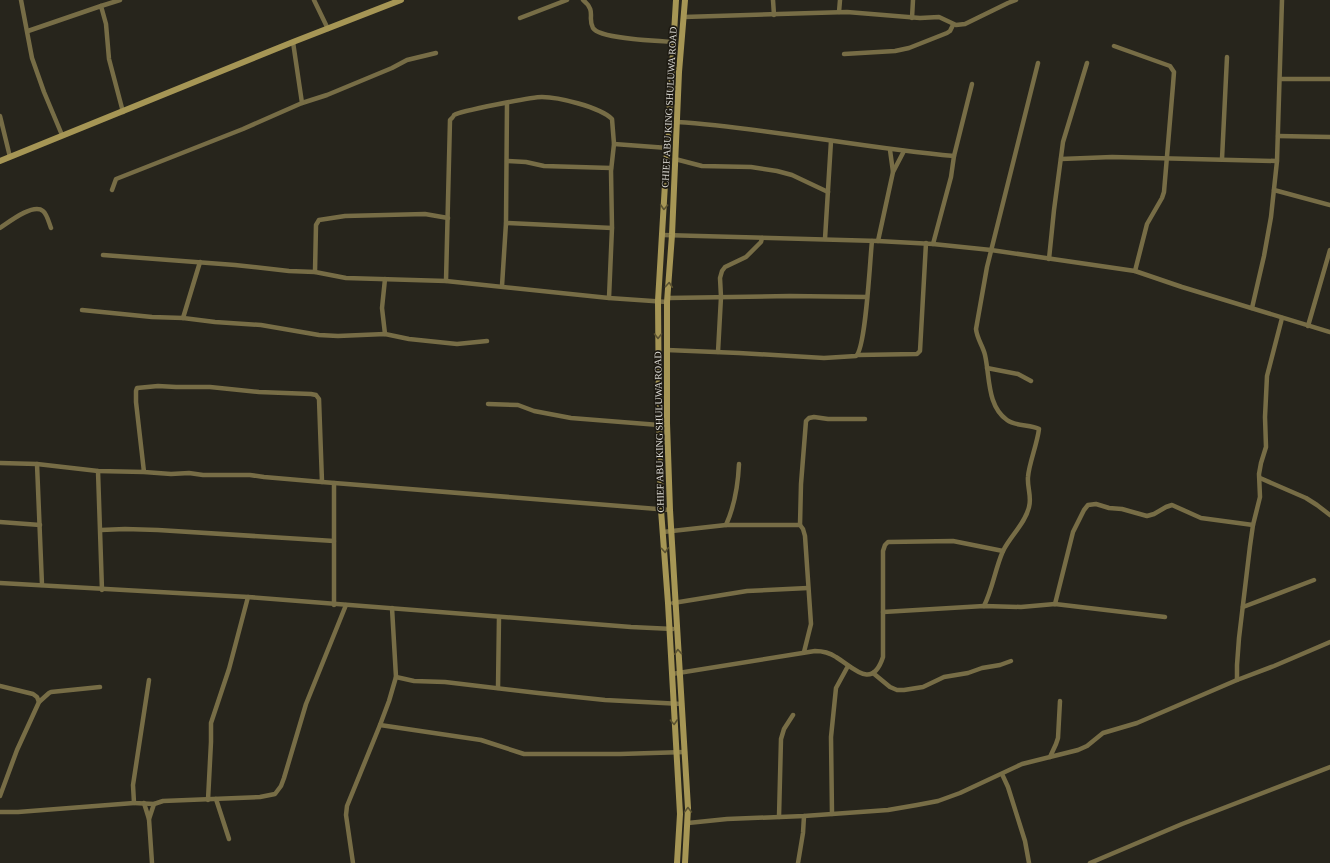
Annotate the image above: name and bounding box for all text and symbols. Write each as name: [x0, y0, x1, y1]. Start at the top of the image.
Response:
street label: CHIEF ABU KING SHULUWA ROAD: [659, 26, 679, 188]
one-way arrow: [660, 204, 669, 210]
one-way arrow: [664, 282, 673, 288]
one-way arrow: [654, 333, 662, 339]
street label: CHIEF ABU KING SHULUWA ROAD: [652, 351, 666, 513]
one-way arrow: [660, 547, 669, 553]
one-way arrow: [674, 649, 683, 655]
one-way arrow: [670, 719, 679, 725]
one-way arrow: [683, 807, 692, 813]

